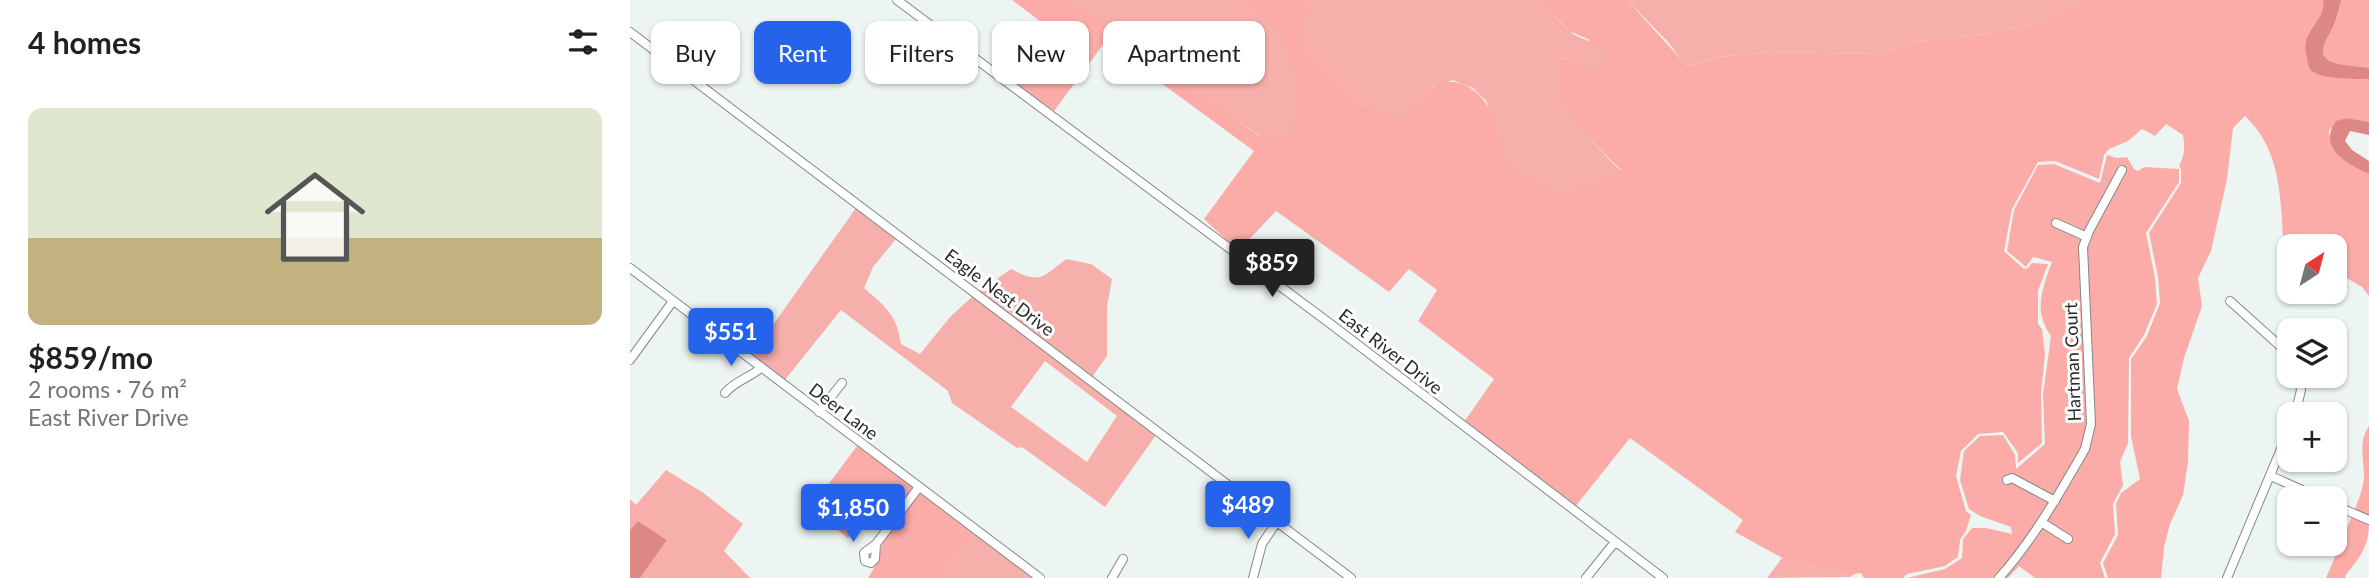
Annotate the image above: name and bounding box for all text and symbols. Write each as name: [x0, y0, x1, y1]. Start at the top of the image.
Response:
chip: Buy: [651, 21, 740, 84]
chip: Rent: [754, 21, 851, 84]
chip: Filters: [865, 21, 978, 84]
chip: New: [992, 21, 1089, 84]
chip: Apartment: [1103, 21, 1265, 84]
icon: filters: [564, 23, 602, 61]
text: 4 homes: [28, 24, 141, 60]
icon: home: [252, 154, 378, 280]
north arrow: [2277, 234, 2347, 304]
map controls: [2277, 234, 2347, 556]
pin: $859: [1231, 240, 1313, 299]
street label: Eagle Nest Drive: [941, 244, 1059, 340]
text: $859: [1245, 248, 1299, 276]
street label: Hartman Court: [2059, 302, 2085, 422]
street label: East River Drive: [1335, 304, 1447, 398]
pin: $551: [690, 308, 772, 368]
text: $551: [704, 317, 758, 345]
button: layers: [2277, 318, 2347, 388]
text: $859/mo: [28, 339, 153, 375]
text: 2 rooms · 76 m²: [28, 375, 187, 403]
street label: Deer Lane: [805, 378, 883, 444]
button: +: [2277, 402, 2347, 472]
text: East River Drive: [28, 403, 189, 431]
pin: $489: [1207, 482, 1289, 541]
pin: $1,850: [796, 484, 910, 544]
button: −: [2277, 486, 2347, 556]
text: $489: [1221, 490, 1275, 518]
text: $1,850: [817, 493, 889, 521]

